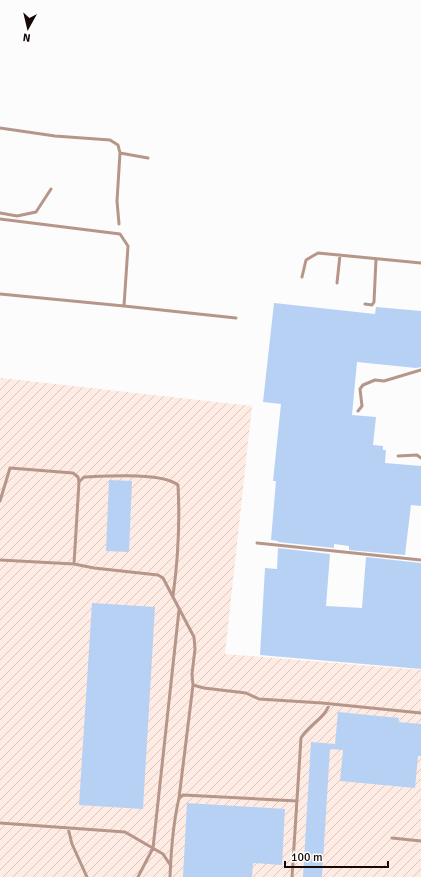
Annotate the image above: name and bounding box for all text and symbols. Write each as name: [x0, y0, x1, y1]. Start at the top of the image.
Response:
north arrow: [8, 8, 48, 48]
text: N: [22, 30, 31, 44]
scale bar: [285, 843, 388, 869]
text: 100 m: [291, 850, 323, 865]

